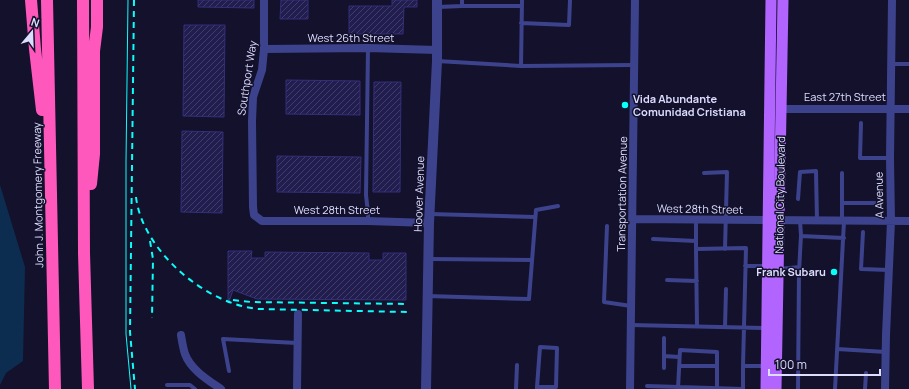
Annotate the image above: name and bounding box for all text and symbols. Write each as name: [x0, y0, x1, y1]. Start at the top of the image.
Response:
north arrow: [12, 12, 52, 52]
text: N: [29, 14, 42, 30]
street label: West 26th Street: [308, 30, 394, 45]
street label: Southport Way: [233, 39, 260, 116]
street label: East 27th Street: [804, 89, 886, 104]
place label: Vida Abundante Comunidad Cristiana: [633, 91, 746, 119]
marker: Vida Abundante Comunidad Cristiana: [620, 100, 630, 110]
street label: John J. Montgomery Freeway: [29, 122, 46, 268]
street label: Transportation Avenue: [613, 136, 630, 252]
street label: National City Boulevard: [771, 136, 788, 254]
street label: Hoover Avenue: [410, 155, 427, 232]
street label: A Avenue: [871, 171, 886, 219]
street label: West 28th Street: [657, 200, 743, 217]
street label: West 28th Street: [294, 202, 380, 217]
place label: Frank Subaru: [756, 264, 826, 279]
marker: Frank Subaru: [829, 267, 839, 277]
scale bar: [769, 351, 880, 377]
text: 100 m: [775, 356, 807, 373]

